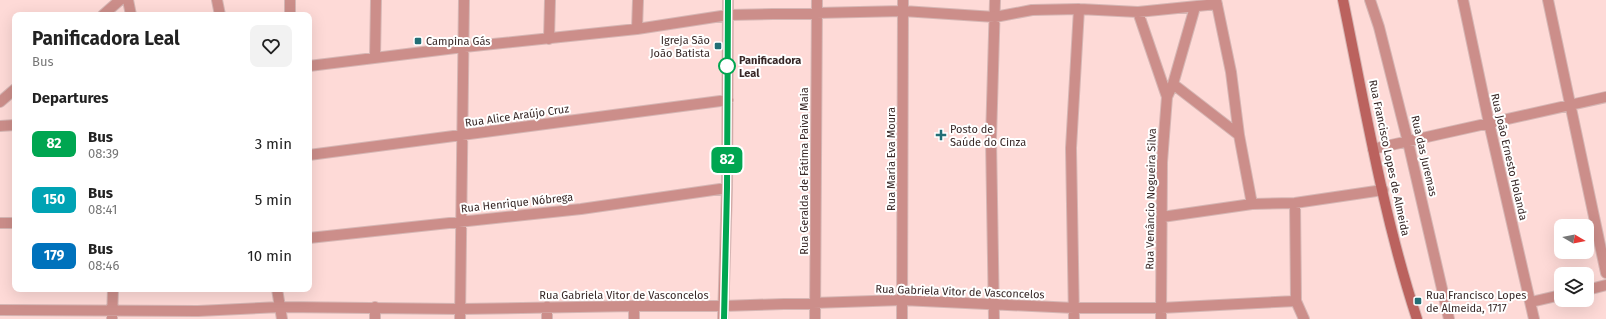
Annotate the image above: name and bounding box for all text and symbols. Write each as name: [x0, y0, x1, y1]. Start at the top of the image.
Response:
button: heart: [250, 25, 292, 67]
text: Panificadora Leal: [32, 27, 180, 50]
place label: Igreja São João Batista: [650, 34, 710, 60]
place label: Campina Gás: [426, 35, 490, 48]
marker: Campina Gás: [413, 36, 423, 46]
marker: Igreja São João Batista: [713, 41, 723, 51]
text: Bus: [32, 54, 54, 69]
place label: Panificadora Leal: [739, 54, 801, 80]
marker: Panificadora Leal: [718, 57, 736, 75]
street label: Rua Francisco Lopes de Almeida: [1366, 79, 1412, 237]
street label: Rua Geralda de Fátima Paiva Maia: [798, 87, 811, 255]
text: Departures: [32, 89, 109, 107]
street label: Rua João Ernesto Holanda: [1488, 92, 1530, 222]
street label: Rua Alice Araújo Cruz: [464, 102, 570, 130]
street label: Rua Maria Eva Moura: [885, 107, 898, 211]
street label: Rua das Juremas: [1408, 114, 1440, 198]
place label: Posto de Saúde do Cinza: [950, 123, 1026, 149]
text: Bus: [88, 128, 113, 146]
street label: Rua Venâncio Nogueira Silva: [1143, 128, 1159, 270]
marker: Posto de Saúde do Cinza: [935, 129, 947, 141]
text: 82: [46, 135, 62, 152]
text: 3 min: [255, 135, 292, 153]
text: 08:39: [88, 146, 119, 161]
line badge: 82: [709, 147, 745, 173]
text: 82: [719, 151, 735, 168]
text: Bus: [88, 184, 113, 202]
text: 150: [43, 191, 65, 208]
text: 5 min: [255, 191, 292, 209]
street label: Rua Henrique Nóbrega: [460, 191, 574, 215]
text: 08:41: [88, 202, 117, 217]
north arrow: [1554, 219, 1594, 259]
map controls: [1554, 219, 1594, 307]
text: Bus: [88, 240, 113, 258]
text: 179: [44, 247, 64, 264]
text: 10 min: [247, 247, 292, 265]
text: 08:46: [88, 258, 119, 273]
button: layers: [1554, 267, 1594, 307]
street label: Rua Gabriela Vitor de Vasconcelos: [875, 283, 1045, 301]
street label: Rua Gabriela Vitor de Vasconcelos: [539, 289, 709, 302]
place label: Rua Francisco Lopes de Almeida, 1717: [1426, 289, 1526, 315]
marker: Rua Francisco Lopes de Almeida, 1717: [1413, 296, 1423, 306]

